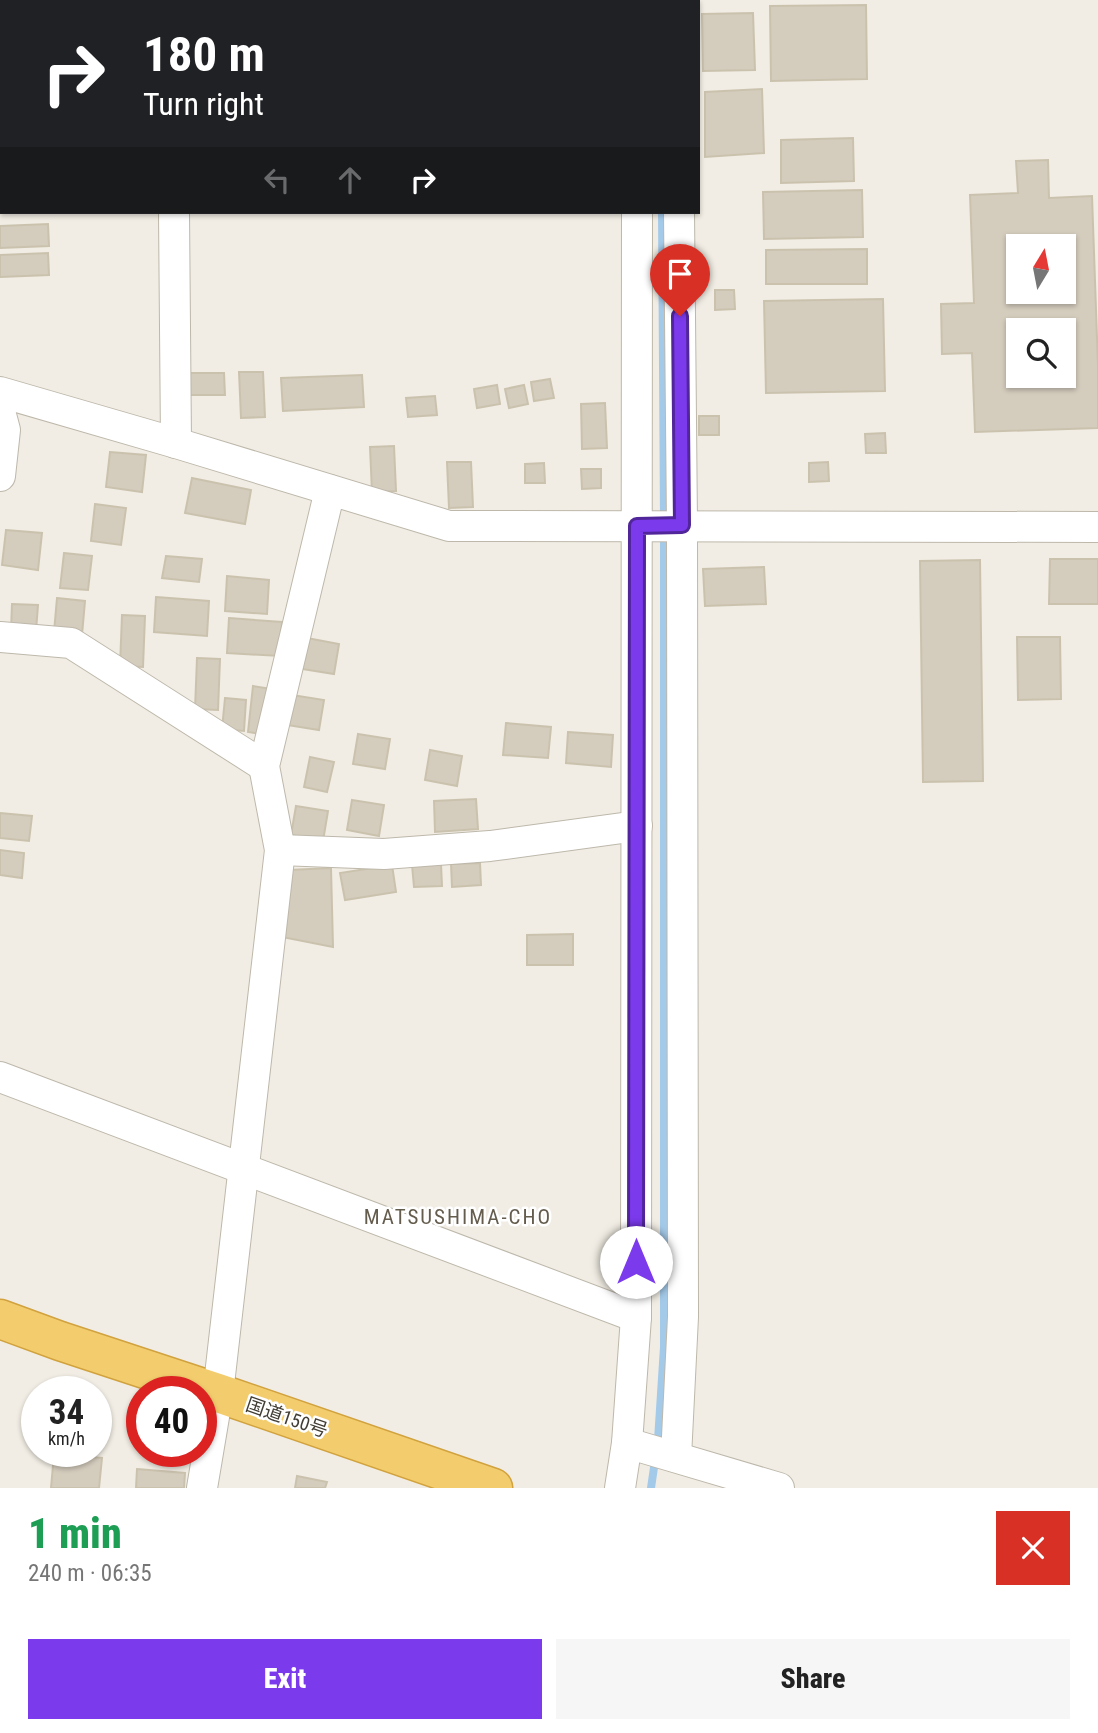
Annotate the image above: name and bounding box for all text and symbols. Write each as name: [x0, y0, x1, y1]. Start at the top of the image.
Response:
text: 180 m: [143, 26, 265, 83]
icon: right: [28, 28, 119, 119]
text: Turn right: [143, 85, 264, 123]
icon: left: [258, 161, 296, 199]
icon: ahead: [331, 161, 369, 199]
icon: right: [404, 161, 442, 199]
north arrow: [1006, 234, 1076, 304]
map controls: [1006, 234, 1076, 388]
pin: [650, 244, 710, 316]
icon: arrive: [661, 255, 699, 293]
button: search: [1006, 318, 1076, 388]
district label: MATSUSHIMA-CHO: [364, 1205, 552, 1229]
position arrow: [599, 1225, 673, 1299]
speed limit sign: 40: [126, 1376, 217, 1467]
text: 34: [49, 1392, 84, 1433]
street label: 国道150号: [243, 1393, 331, 1442]
text: km/h: [48, 1428, 85, 1449]
text: 1 min: [28, 1509, 122, 1558]
button: close: [996, 1511, 1070, 1585]
text: 240 m · 06:35: [28, 1560, 152, 1587]
button: Exit: [28, 1639, 542, 1719]
button: Share: [556, 1639, 1070, 1719]

